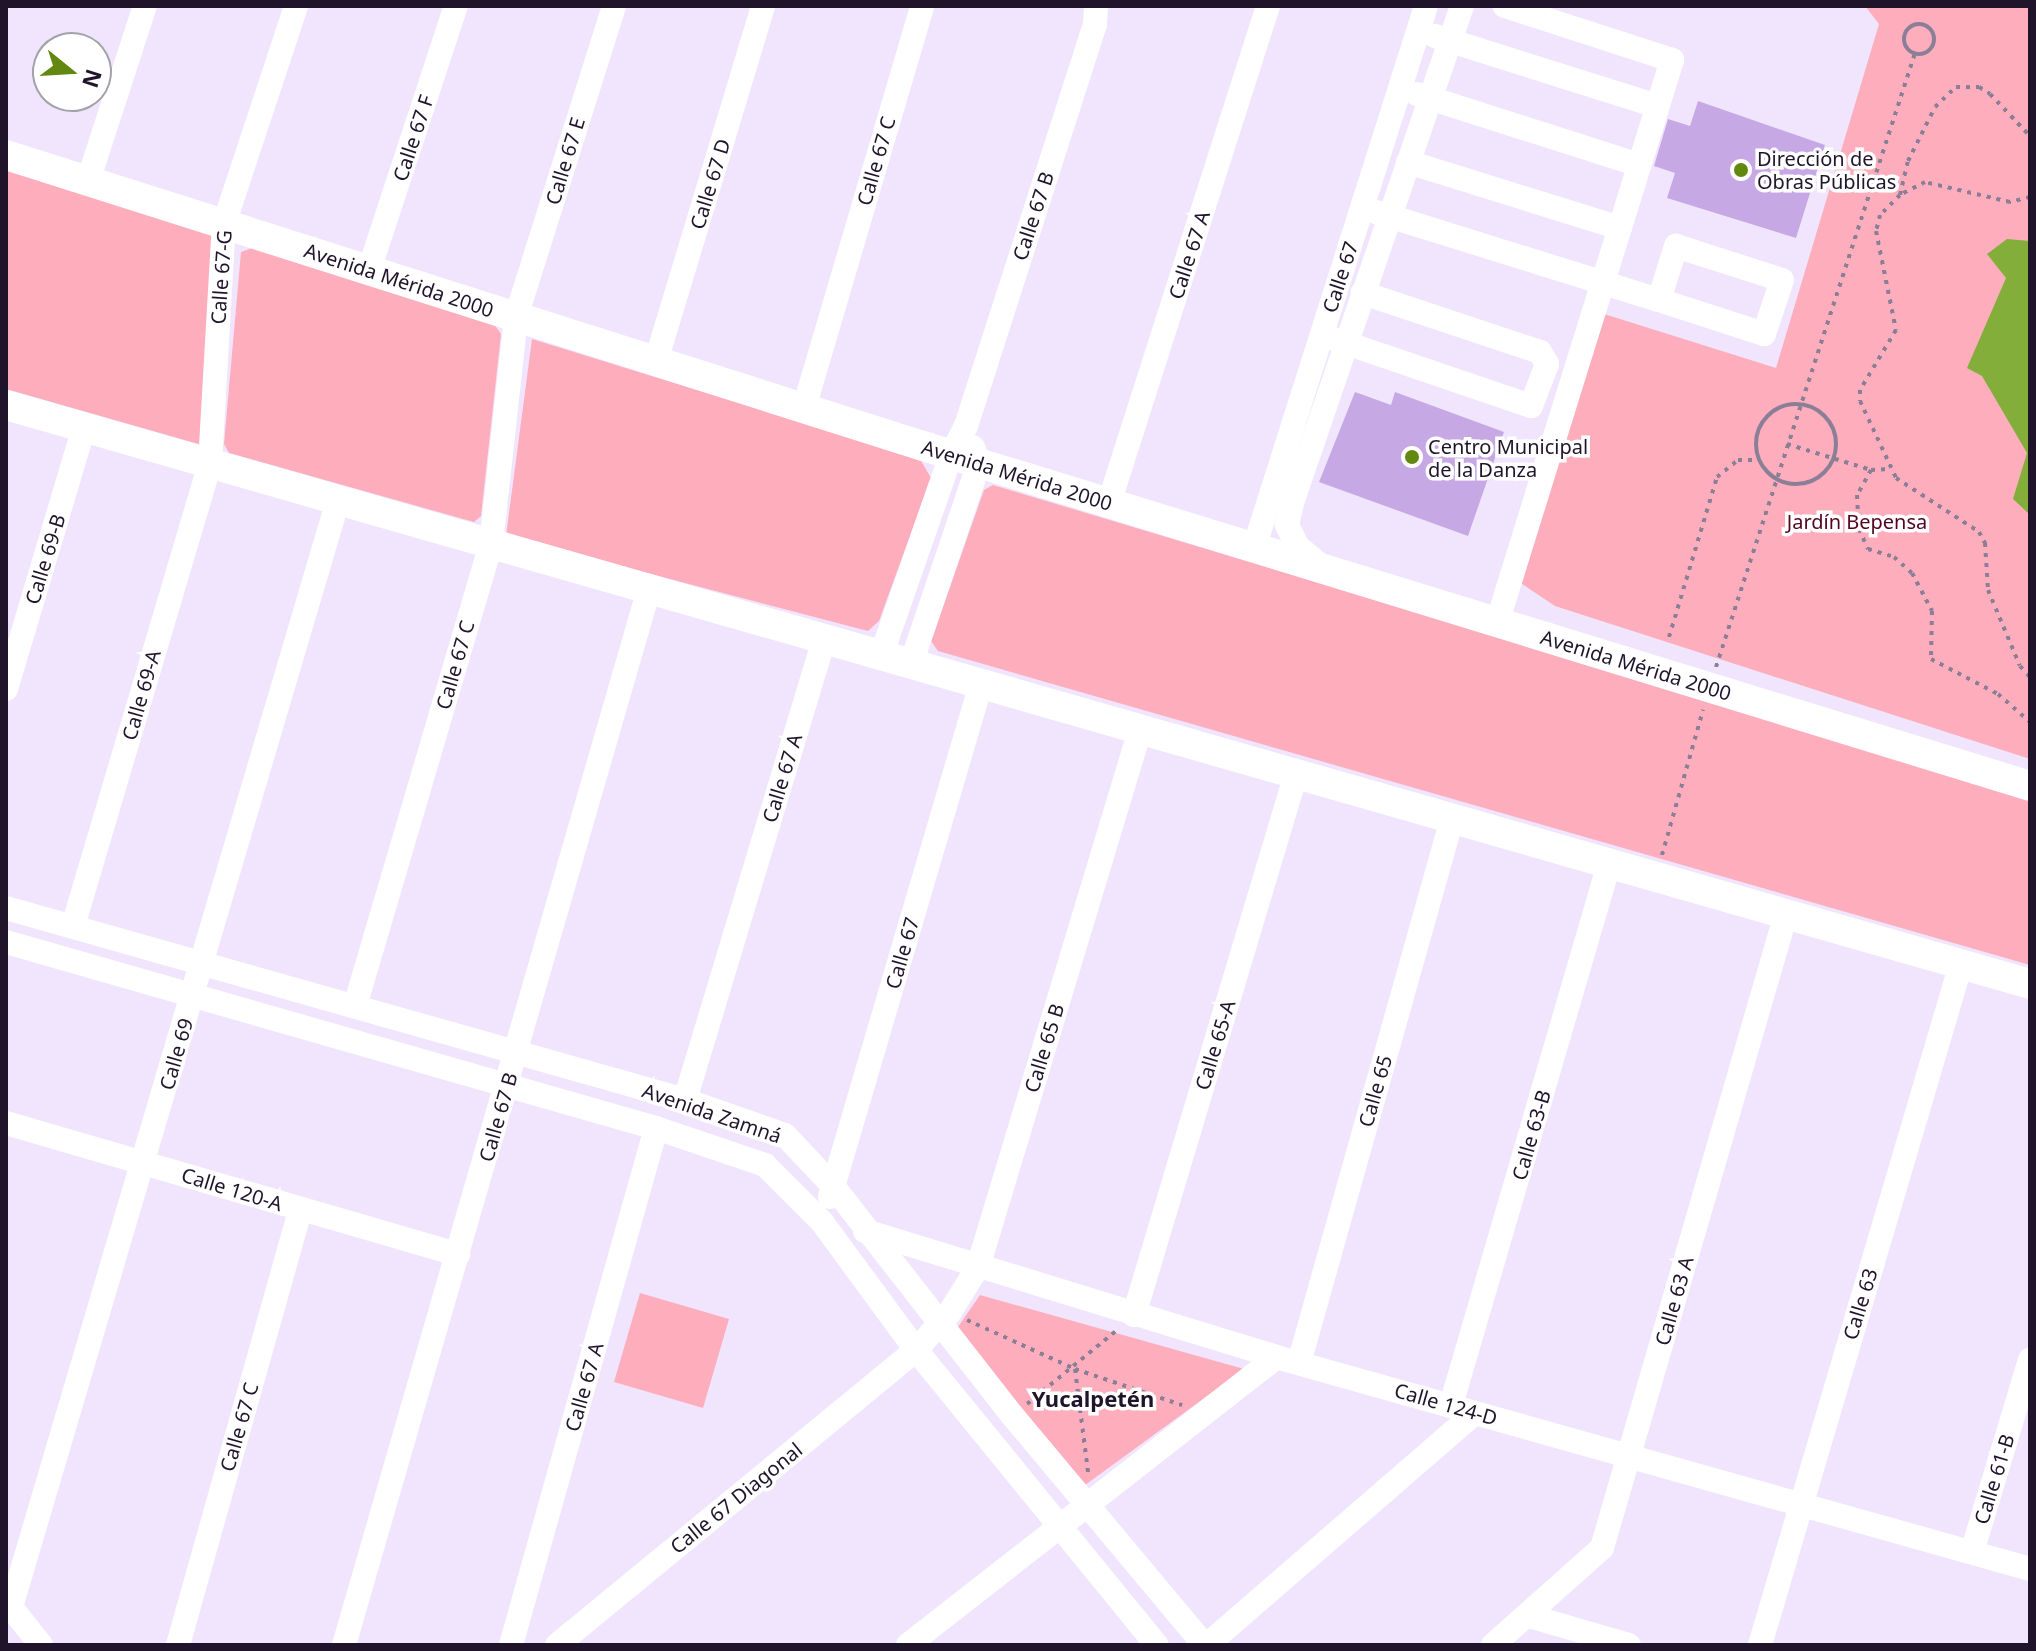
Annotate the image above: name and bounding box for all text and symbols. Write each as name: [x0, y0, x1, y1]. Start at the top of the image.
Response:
north arrow: [32, 32, 112, 112]
text: N: [76, 66, 110, 92]
street label: Calle 67 F: [388, 92, 438, 184]
street label: Calle 67 C: [852, 114, 900, 208]
street label: Calle 67 E: [540, 115, 590, 207]
street label: Calle 67 D: [685, 136, 735, 232]
place label: Dirección de Obras Públicas: [1757, 146, 1896, 193]
marker: Dirección de Obras Públicas: [1732, 161, 1750, 179]
street label: Calle 67 B: [1007, 169, 1059, 263]
street label: Calle 67 A: [1163, 208, 1215, 302]
street label: Calle 67-G: [206, 229, 236, 325]
street label: Avenida Mérida 2000: [301, 238, 497, 322]
street label: Calle 67: [1317, 238, 1363, 316]
place label: Centro Municipal de la Danza: [1428, 434, 1588, 481]
street label: Avenida Mérida 2000: [919, 435, 1115, 515]
marker: Centro Municipal de la Danza: [1403, 448, 1421, 466]
park label: Jardín Bepensa: [1787, 509, 1927, 533]
street label: Calle 69-B: [20, 511, 70, 607]
street label: Calle 67 C: [431, 618, 479, 712]
street label: Avenida Mérida 2000: [1538, 625, 1734, 705]
street label: Calle 69-A: [117, 647, 165, 743]
street label: Calle 67 A: [757, 731, 807, 825]
street label: Calle 67: [880, 914, 924, 992]
street label: Calle 65-A: [1190, 997, 1240, 1093]
street label: Calle 65 B: [1019, 1001, 1069, 1095]
street label: Calle 69: [154, 1015, 198, 1093]
street label: Calle 65: [1353, 1052, 1397, 1130]
street label: Calle 67 B: [474, 1070, 522, 1164]
street label: Avenida Zamná: [639, 1078, 785, 1148]
street label: Calle 63-B: [1507, 1087, 1555, 1183]
street label: Calle 120-A: [179, 1162, 285, 1216]
street label: Calle 63 A: [1650, 1254, 1698, 1348]
street label: Calle 63: [1838, 1265, 1882, 1343]
street label: Calle 67 A: [560, 1340, 608, 1434]
street label: Calle 124-D: [1392, 1378, 1500, 1430]
street label: Calle 67 C: [215, 1380, 263, 1474]
district label: Yucalpetén: [1032, 1386, 1154, 1412]
street label: Calle 61-B: [1969, 1431, 2019, 1527]
street label: Calle 67 Diagonal: [665, 1437, 807, 1559]

